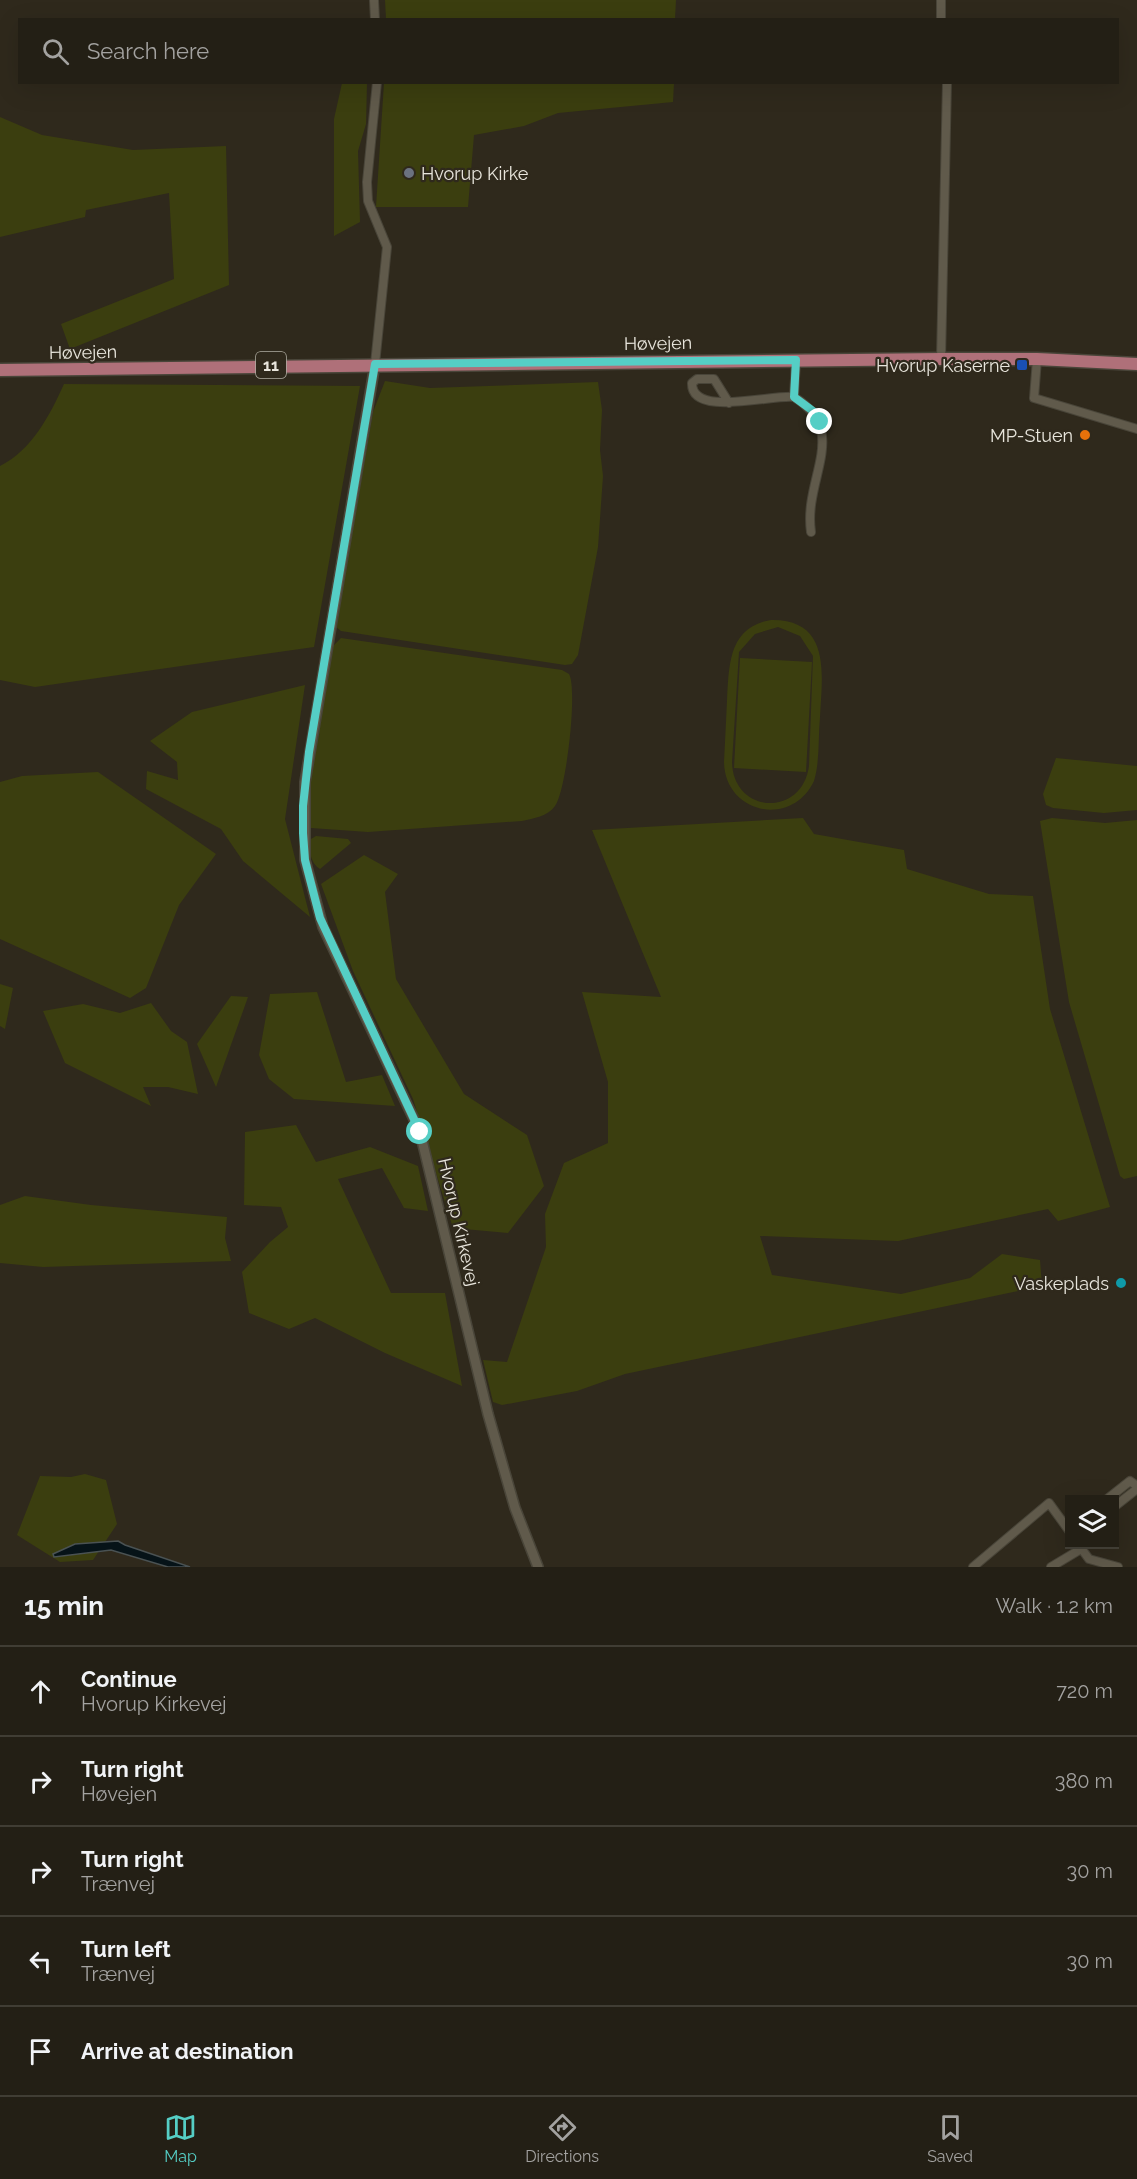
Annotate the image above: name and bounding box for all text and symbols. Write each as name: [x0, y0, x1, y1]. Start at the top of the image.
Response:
search box: [18, 18, 1119, 84]
icon: search: [39, 35, 72, 68]
text: Search here: [87, 38, 209, 64]
place label: Hvorup Kirke: [421, 163, 529, 184]
marker: Hvorup Kirke: [402, 166, 416, 180]
street label: Høvejen: [624, 332, 692, 354]
street label: Høvejen: [49, 341, 117, 363]
road number: 11: [256, 352, 286, 378]
place label: Hvorup Kaserne: [876, 355, 1010, 376]
marker: Hvorup Kaserne: [1015, 358, 1029, 372]
route end: [806, 408, 832, 434]
place label: MP-Stuen: [990, 425, 1073, 446]
marker: MP-Stuen: [1078, 428, 1092, 442]
route start: [406, 1118, 432, 1144]
street label: Hvorup Kirkevej: [434, 1156, 484, 1288]
place label: Vaskeplads: [1014, 1273, 1109, 1294]
marker: Vaskeplads: [1114, 1276, 1128, 1290]
map controls: [1065, 1495, 1119, 1549]
button: layers: [1065, 1495, 1119, 1549]
text: 15 min: [24, 1591, 104, 1621]
text: Walk · 1.2 km: [995, 1594, 1113, 1618]
text: Continue: [81, 1666, 177, 1692]
icon: ahead: [24, 1675, 57, 1708]
text: 720 m: [1056, 1679, 1113, 1703]
text: Hvorup Kirkevej: [81, 1692, 227, 1716]
text: Turn right: [81, 1756, 184, 1782]
icon: right: [24, 1765, 57, 1798]
text: 380 m: [1055, 1769, 1113, 1793]
text: Høvejen: [81, 1782, 157, 1806]
text: Turn right: [81, 1846, 184, 1872]
icon: right: [24, 1855, 57, 1888]
text: 30 m: [1067, 1859, 1113, 1883]
text: Trænvej: [81, 1872, 155, 1896]
text: Turn left: [81, 1936, 171, 1962]
icon: left: [24, 1945, 57, 1978]
text: 30 m: [1067, 1949, 1113, 1973]
text: Trænvej: [81, 1962, 155, 1986]
icon: arrive: [24, 2035, 57, 2068]
text: Arrive at destination: [81, 2038, 294, 2064]
tab: Map: [164, 2111, 197, 2166]
tab: Directions: [525, 2111, 599, 2166]
tab: Saved: [927, 2111, 973, 2166]

